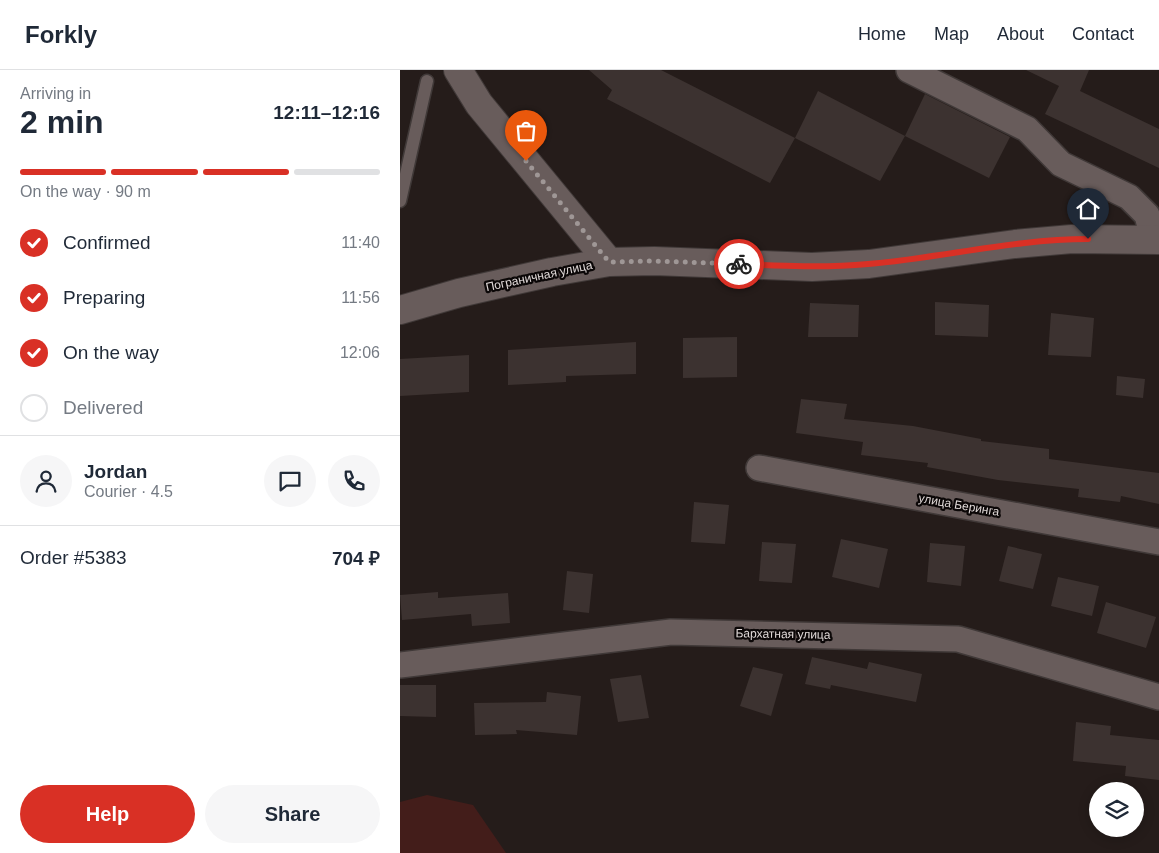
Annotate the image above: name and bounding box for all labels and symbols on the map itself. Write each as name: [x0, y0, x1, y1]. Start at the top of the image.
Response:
pin: [505, 110, 547, 161]
pin: [1067, 188, 1109, 239]
courier: [714, 239, 764, 289]
street label: Пограничная улица: [484, 258, 594, 294]
street label: улица Беринга: [918, 491, 1001, 519]
street label: Бархатная улица: [735, 626, 831, 642]

